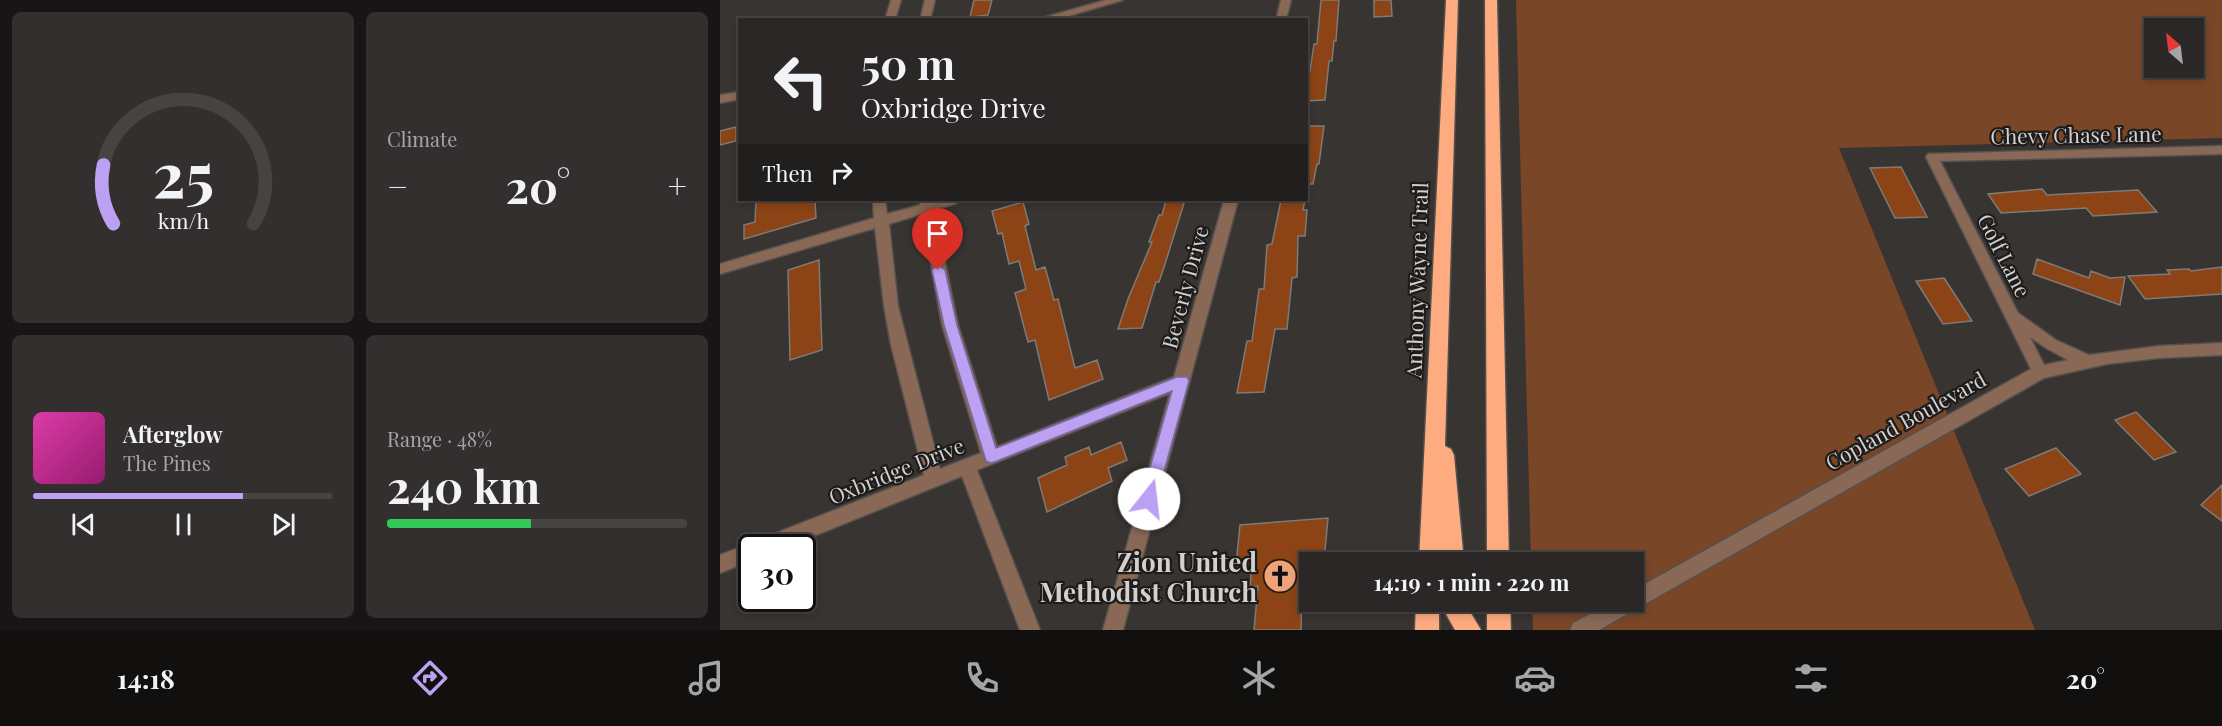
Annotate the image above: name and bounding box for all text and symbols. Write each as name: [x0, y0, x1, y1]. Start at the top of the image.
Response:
north arrow: [2144, 18, 2204, 78]
map controls: [2144, 18, 2204, 78]
text: 50 m: [861, 35, 955, 91]
icon: left: [762, 42, 840, 120]
text: Oxbridge Drive: [861, 89, 1046, 125]
street label: Chevy Chase Lane: [1990, 119, 2162, 149]
text: Climate: [387, 125, 457, 152]
text: 25: [152, 130, 214, 214]
text: 20°: [506, 155, 570, 215]
icon: right: [825, 156, 858, 189]
text: Then: [762, 158, 813, 188]
text: −: [387, 163, 408, 207]
text: +: [668, 163, 687, 207]
street label: Anthony Wayne Trail: [1399, 182, 1433, 379]
text: km/h: [157, 207, 209, 235]
pin: [912, 208, 963, 270]
street label: Golf Lane: [1972, 208, 2038, 302]
icon: arrive: [921, 217, 954, 250]
street label: Beverly Drive: [1154, 223, 1214, 351]
street label: Copland Boulevard: [1820, 364, 1990, 476]
text: Afterglow: [123, 419, 223, 449]
text: Range · 48%: [387, 425, 492, 452]
street label: Oxbridge Drive: [824, 430, 968, 510]
text: The Pines: [123, 449, 211, 476]
text: 240 km: [387, 455, 540, 515]
position arrow: [1117, 467, 1181, 531]
icon: previous: [67, 508, 100, 541]
icon: pause: [167, 508, 200, 541]
icon: next: [267, 508, 300, 541]
speed limit sign: 30: [738, 534, 816, 612]
place label: Zion United Methodist Church: [1039, 544, 1257, 609]
church icon: Zion United Methodist Church: [1262, 558, 1298, 594]
text: 14:19 · 1 min · 220 m: [1374, 567, 1569, 597]
icon: directions: [409, 657, 451, 699]
icon: music: [685, 657, 727, 699]
icon: phone: [961, 657, 1003, 699]
icon: climate: [1238, 657, 1280, 699]
icon: car: [1514, 657, 1556, 699]
icon: filters: [1790, 657, 1832, 699]
text: 14:18: [117, 660, 175, 696]
text: 20°: [2066, 660, 2105, 696]

